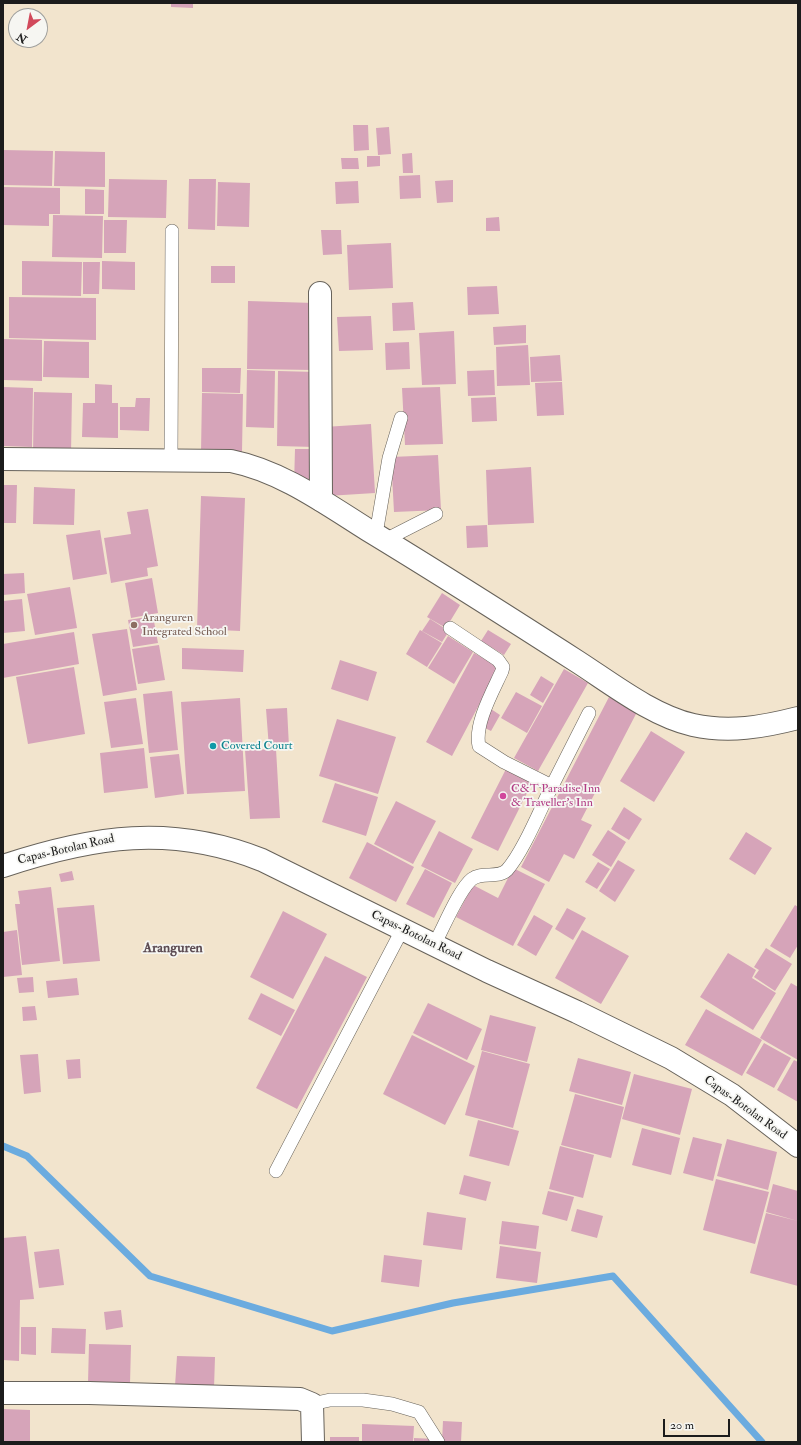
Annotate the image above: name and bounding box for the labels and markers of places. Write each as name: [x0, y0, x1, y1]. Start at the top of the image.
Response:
place label: Aranguren Integrated School: [142, 611, 227, 639]
marker: Aranguren Integrated School: [129, 620, 139, 630]
place label: Covered Court: [221, 739, 293, 753]
marker: Covered Court: [208, 741, 218, 751]
place label: C&T Paradise Inn & Traveller's Inn: [511, 782, 600, 810]
marker: C&T Paradise Inn & Traveller's Inn: [498, 791, 508, 801]

